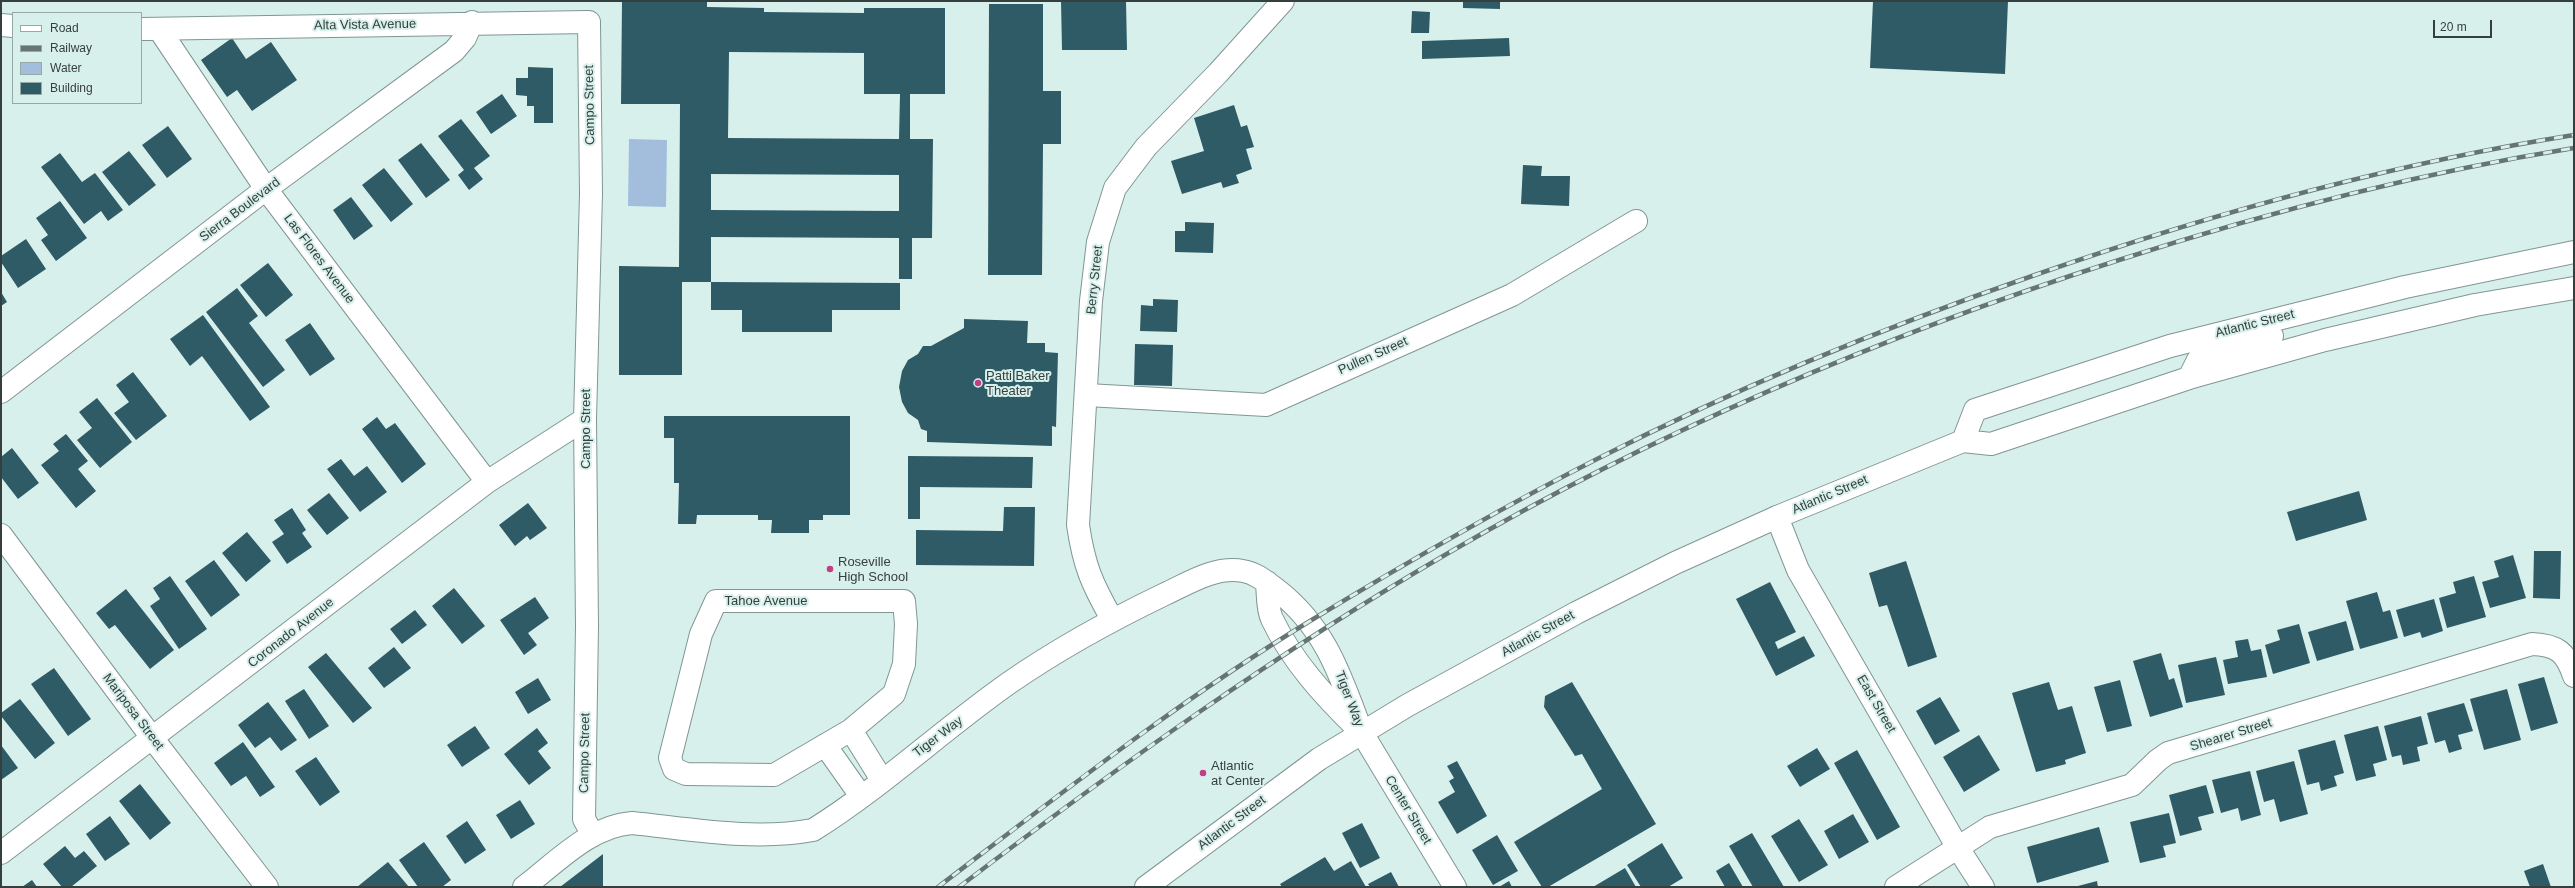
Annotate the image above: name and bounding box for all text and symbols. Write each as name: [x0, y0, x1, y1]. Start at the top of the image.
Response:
legend: [12, 12, 142, 104]
scale bar: [2435, 12, 2494, 38]
street label: Alta Vista Avenue: [314, 16, 416, 34]
text: 20 m: [2440, 20, 2467, 34]
text: Road: [50, 21, 79, 35]
text: Railway: [50, 41, 92, 55]
text: Water: [50, 61, 82, 75]
street label: Campo Street: [582, 65, 598, 145]
text: Building: [50, 81, 93, 95]
street label: Sierra Boulevard: [197, 175, 283, 245]
street label: Las Flores Avenue: [280, 211, 358, 307]
street label: Berry Street: [1084, 245, 1106, 315]
street label: Atlantic Street: [2214, 307, 2296, 341]
street label: Pullen Street: [1336, 334, 1410, 378]
place label: Patti Baker Theater: [986, 368, 1050, 399]
marker: Patti Baker Theater: [973, 378, 983, 388]
street label: Campo Street: [578, 389, 594, 469]
street label: Atlantic Street: [1790, 472, 1870, 518]
place label: Roseville High School: [838, 554, 908, 585]
marker: Roseville High School: [825, 564, 835, 574]
street label: Tahoe Avenue: [725, 593, 807, 609]
street label: Coronado Avenue: [245, 595, 337, 671]
street label: Atlantic Street: [1499, 608, 1577, 660]
street label: Tiger Way: [1331, 669, 1367, 729]
street label: Mariposa Street: [99, 671, 167, 753]
street label: East Street: [1853, 672, 1899, 736]
street label: Campo Street: [577, 713, 593, 793]
street label: Tiger Way: [910, 713, 966, 761]
street label: Shearer Street: [2188, 715, 2274, 755]
place label: Atlantic at Center: [1211, 758, 1264, 789]
marker: Atlantic at Center: [1198, 768, 1208, 778]
street label: Center Street: [1381, 773, 1435, 847]
street label: Atlantic Street: [1195, 792, 1269, 854]

